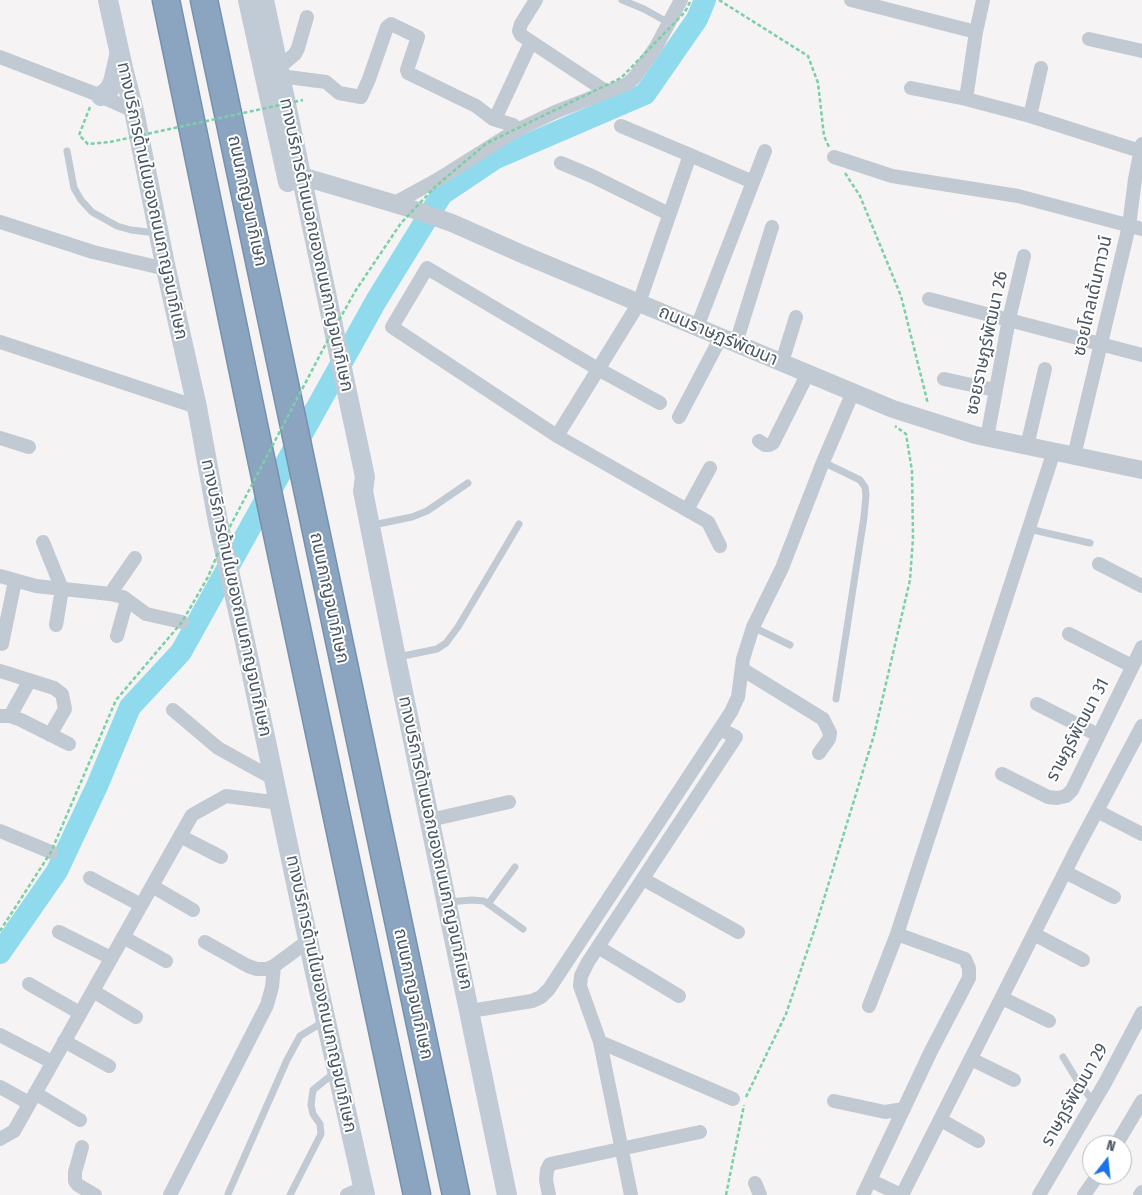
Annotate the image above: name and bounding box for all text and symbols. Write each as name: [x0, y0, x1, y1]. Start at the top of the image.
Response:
street label: ทางบริการด้านในของถนนกาญจนาภิเษก: [112, 60, 192, 342]
street label: ทางบริการด้านนอกของถนนกาญจนาภิเษก: [274, 96, 358, 394]
street label: ถนนกาญจนาภิเษก: [223, 133, 271, 269]
street label: ซอยโกลเด้นทาวน์: [1069, 234, 1117, 358]
street label: ซอยราษฎร์พัฒนา 26: [961, 269, 1013, 417]
street label: ถนนราษฏร์พัฒนา: [655, 301, 781, 371]
street label: ทางบริการด้านในของถนนกาญจนาภิเษก: [196, 457, 276, 739]
street label: ถนนกาญจนาภิเษก: [305, 530, 353, 666]
street label: ราษฎร์พัฒนา 31: [1042, 675, 1114, 785]
street label: ทางบริการด้านนอกของถนนกาญจนาภิเษก: [393, 694, 477, 992]
street label: ทางบริการด้านในของถนนกาญจนาภิเษก: [281, 853, 361, 1135]
street label: ถนนกาญจนาภิเษก: [389, 926, 437, 1062]
street label: ราษฎร์พัฒนา 29: [1037, 1040, 1113, 1150]
north arrow: [1082, 1135, 1132, 1185]
text: N: [1105, 1137, 1117, 1155]

